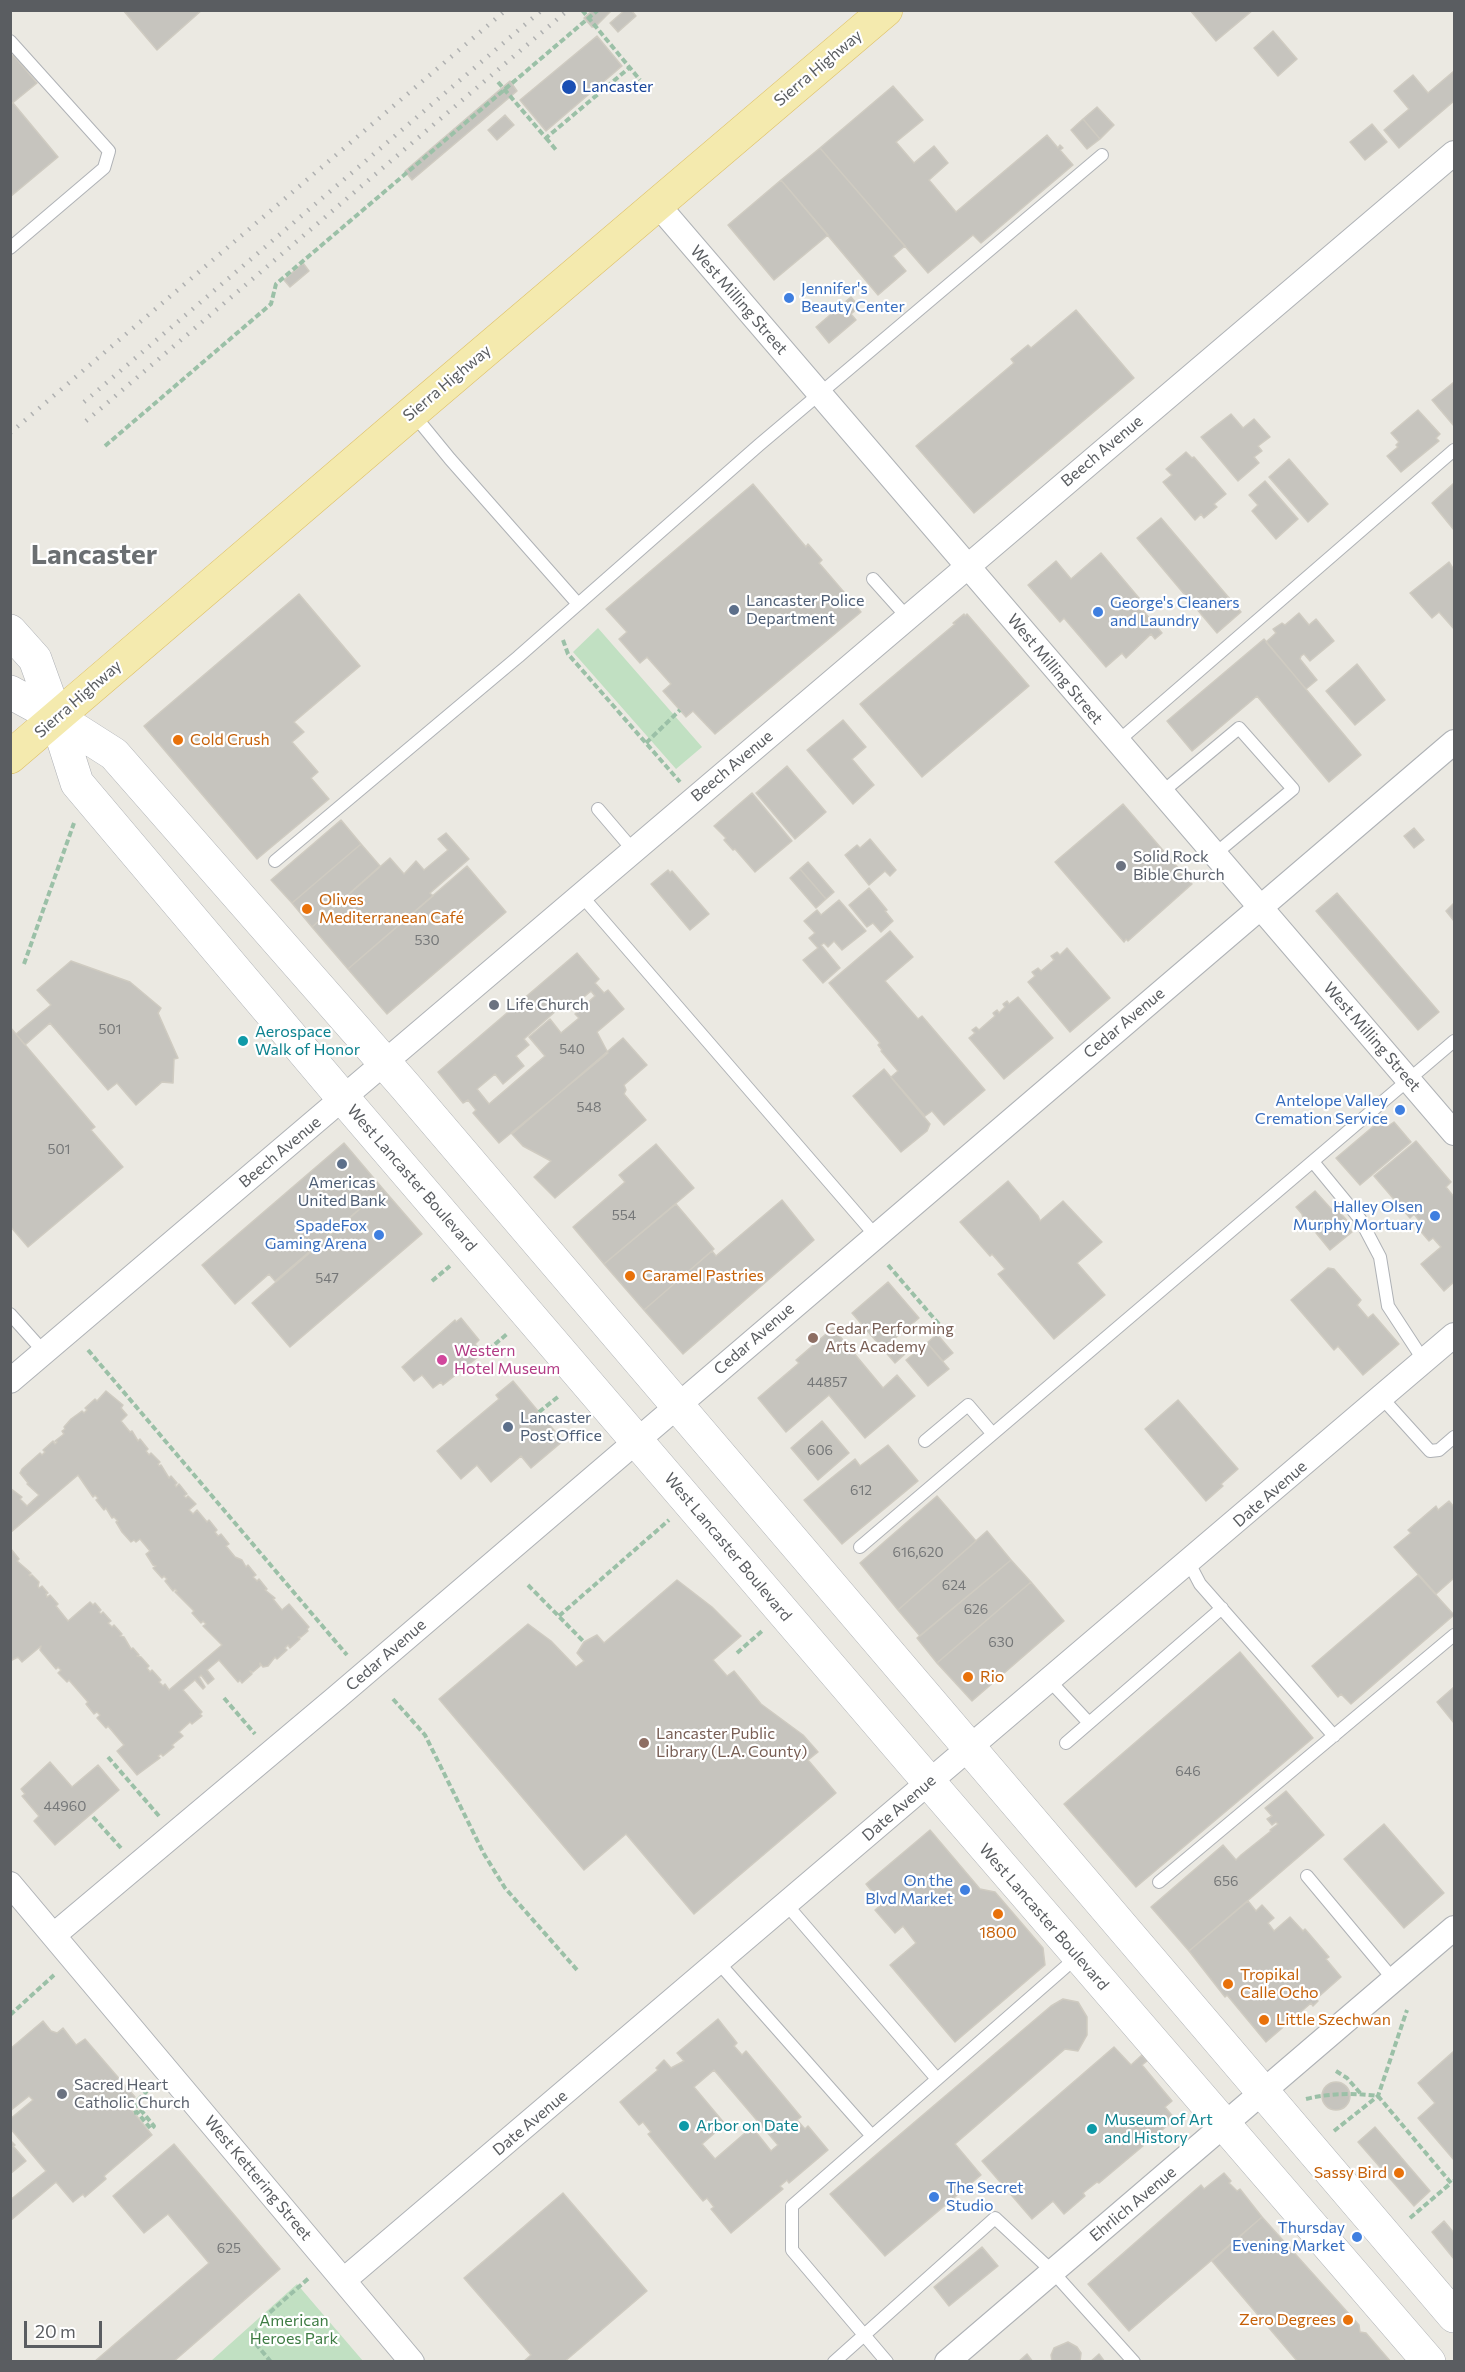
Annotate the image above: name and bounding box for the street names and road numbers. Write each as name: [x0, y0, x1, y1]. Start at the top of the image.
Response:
street label: Sierra Highway: [770, 26, 866, 110]
street label: West Milling Street: [686, 242, 792, 358]
street label: Sierra Highway: [399, 341, 495, 425]
street label: Beech Avenue: [1057, 411, 1147, 491]
street label: West Milling Street: [1003, 610, 1107, 728]
street label: Sierra Highway: [31, 656, 125, 742]
street label: Beech Avenue: [687, 726, 777, 806]
street label: West Milling Street: [1319, 979, 1425, 1095]
street label: Cedar Avenue: [1080, 984, 1168, 1062]
street label: West Lancaster Boulevard: [343, 1101, 481, 1255]
street label: Beech Avenue: [235, 1112, 325, 1192]
street label: Cedar Avenue: [710, 1299, 798, 1379]
street label: Date Avenue: [1229, 1457, 1311, 1531]
street label: West Lancaster Boulevard: [660, 1469, 796, 1625]
street label: Cedar Avenue: [342, 1615, 430, 1695]
street label: Date Avenue: [858, 1771, 940, 1845]
street label: West Lancaster Boulevard: [975, 1840, 1113, 1994]
street label: Date Avenue: [489, 2086, 571, 2160]
street label: West Kettering Street: [200, 2112, 316, 2244]
street label: Ehrlich Avenue: [1086, 2162, 1180, 2246]

